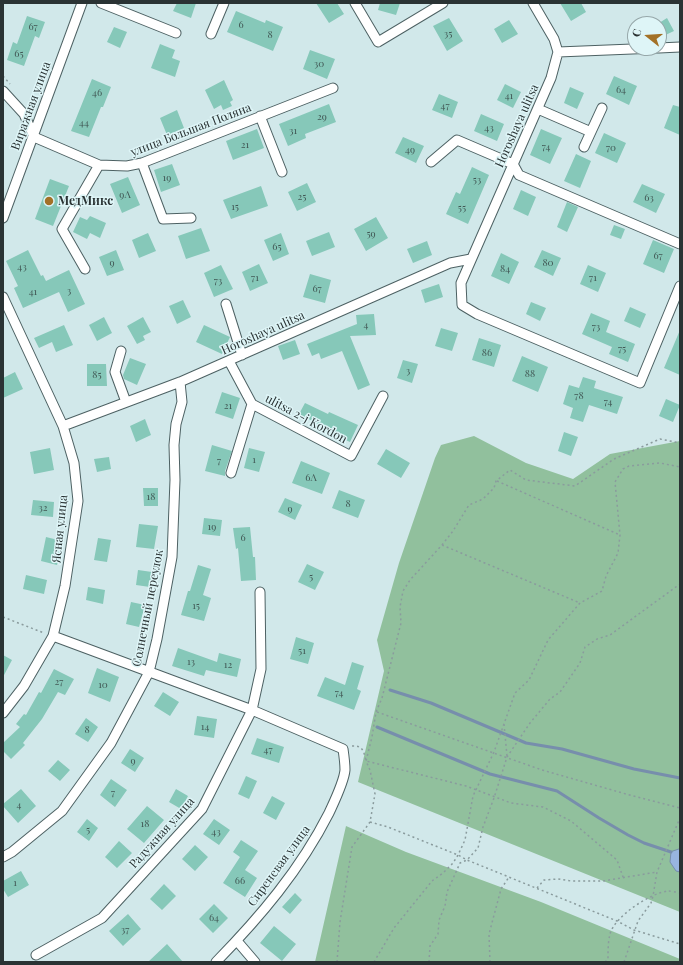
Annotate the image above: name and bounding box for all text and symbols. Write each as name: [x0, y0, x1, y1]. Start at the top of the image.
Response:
north arrow: [627, 16, 667, 56]
house number: 6: [238, 19, 244, 31]
house number: 67: [28, 21, 38, 33]
text: С: [628, 27, 644, 39]
house number: 35: [444, 28, 452, 40]
house number: 8: [267, 29, 273, 41]
house number: 65: [14, 48, 24, 60]
house number: 30: [314, 58, 324, 70]
street label: Виражная улица: [8, 60, 54, 152]
street label: Horoshaya ulitsa: [492, 82, 542, 170]
house number: 64: [616, 84, 626, 96]
house number: 46: [92, 87, 102, 99]
house number: 41: [505, 90, 513, 102]
street label: улица Большая Поляна: [129, 100, 253, 160]
house number: 47: [441, 100, 449, 112]
house number: 29: [317, 111, 327, 123]
house number: 44: [79, 117, 89, 129]
house number: 43: [484, 122, 494, 134]
house number: 31: [289, 125, 297, 137]
house number: 21: [241, 139, 249, 151]
house number: 74: [542, 141, 550, 153]
house number: 70: [606, 142, 616, 154]
house number: 49: [405, 144, 415, 156]
house number: 19: [163, 172, 171, 184]
house number: 53: [473, 174, 481, 186]
house number: 9А: [119, 189, 131, 201]
house number: 25: [298, 191, 306, 203]
house number: 63: [644, 192, 654, 204]
place label: МедМикс: [58, 194, 113, 208]
marker: МедМикс: [43, 195, 55, 207]
house number: 15: [231, 201, 239, 213]
house number: 55: [458, 202, 466, 214]
house number: 59: [366, 228, 376, 240]
house number: 65: [272, 241, 282, 253]
house number: 67: [653, 250, 663, 262]
house number: 9: [109, 257, 115, 269]
house number: 80: [542, 257, 554, 269]
house number: 43: [17, 261, 27, 273]
house number: 84: [500, 263, 510, 275]
house number: 71: [251, 272, 259, 284]
house number: 71: [589, 272, 597, 284]
house number: 73: [214, 275, 222, 287]
house number: 67: [312, 283, 322, 295]
house number: 3: [67, 285, 71, 297]
house number: 41: [29, 286, 37, 298]
street label: Horoshaya ulitsa: [219, 308, 307, 358]
house number: 4: [364, 319, 368, 331]
house number: 73: [592, 321, 600, 333]
house number: 75: [618, 343, 626, 355]
house number: 86: [482, 347, 492, 359]
house number: 3: [406, 365, 410, 377]
house number: 88: [525, 368, 535, 380]
house number: 85: [92, 369, 102, 381]
house number: 78: [574, 390, 584, 402]
street label: ulitsa 2-j Kordon: [263, 391, 349, 447]
house number: 74: [604, 396, 612, 408]
house number: 21: [224, 400, 232, 412]
house number: 1: [252, 454, 256, 466]
house number: 7: [217, 455, 221, 467]
house number: 6А: [305, 472, 317, 484]
house number: 18: [147, 491, 155, 503]
street label: Ясная улица: [49, 494, 71, 564]
house number: 8: [345, 498, 351, 510]
house number: 32: [38, 502, 48, 514]
house number: 9: [287, 503, 293, 515]
house number: 19: [208, 521, 216, 533]
house number: 6: [240, 532, 246, 544]
street label: Солнечный переулок: [130, 548, 166, 668]
house number: 5: [309, 571, 313, 583]
house number: 15: [192, 600, 200, 612]
house number: 51: [298, 645, 306, 657]
house number: 13: [187, 656, 195, 668]
house number: 12: [224, 659, 232, 671]
house number: 27: [55, 676, 63, 688]
house number: 10: [98, 679, 108, 691]
house number: 74: [335, 687, 343, 699]
house number: 14: [201, 721, 209, 733]
house number: 8: [84, 724, 90, 736]
house number: 47: [264, 744, 272, 756]
house number: 9: [130, 755, 136, 767]
house number: 7: [111, 787, 115, 799]
street label: Радужная улица: [126, 795, 198, 871]
house number: 4: [17, 799, 21, 811]
house number: 18: [141, 818, 149, 830]
street label: Сиреневая улица: [245, 823, 313, 909]
house number: 5: [86, 824, 90, 836]
house number: 43: [211, 826, 221, 838]
house number: 66: [235, 875, 245, 887]
house number: 1: [13, 877, 17, 889]
house number: 64: [209, 912, 219, 924]
house number: 37: [121, 924, 129, 936]

